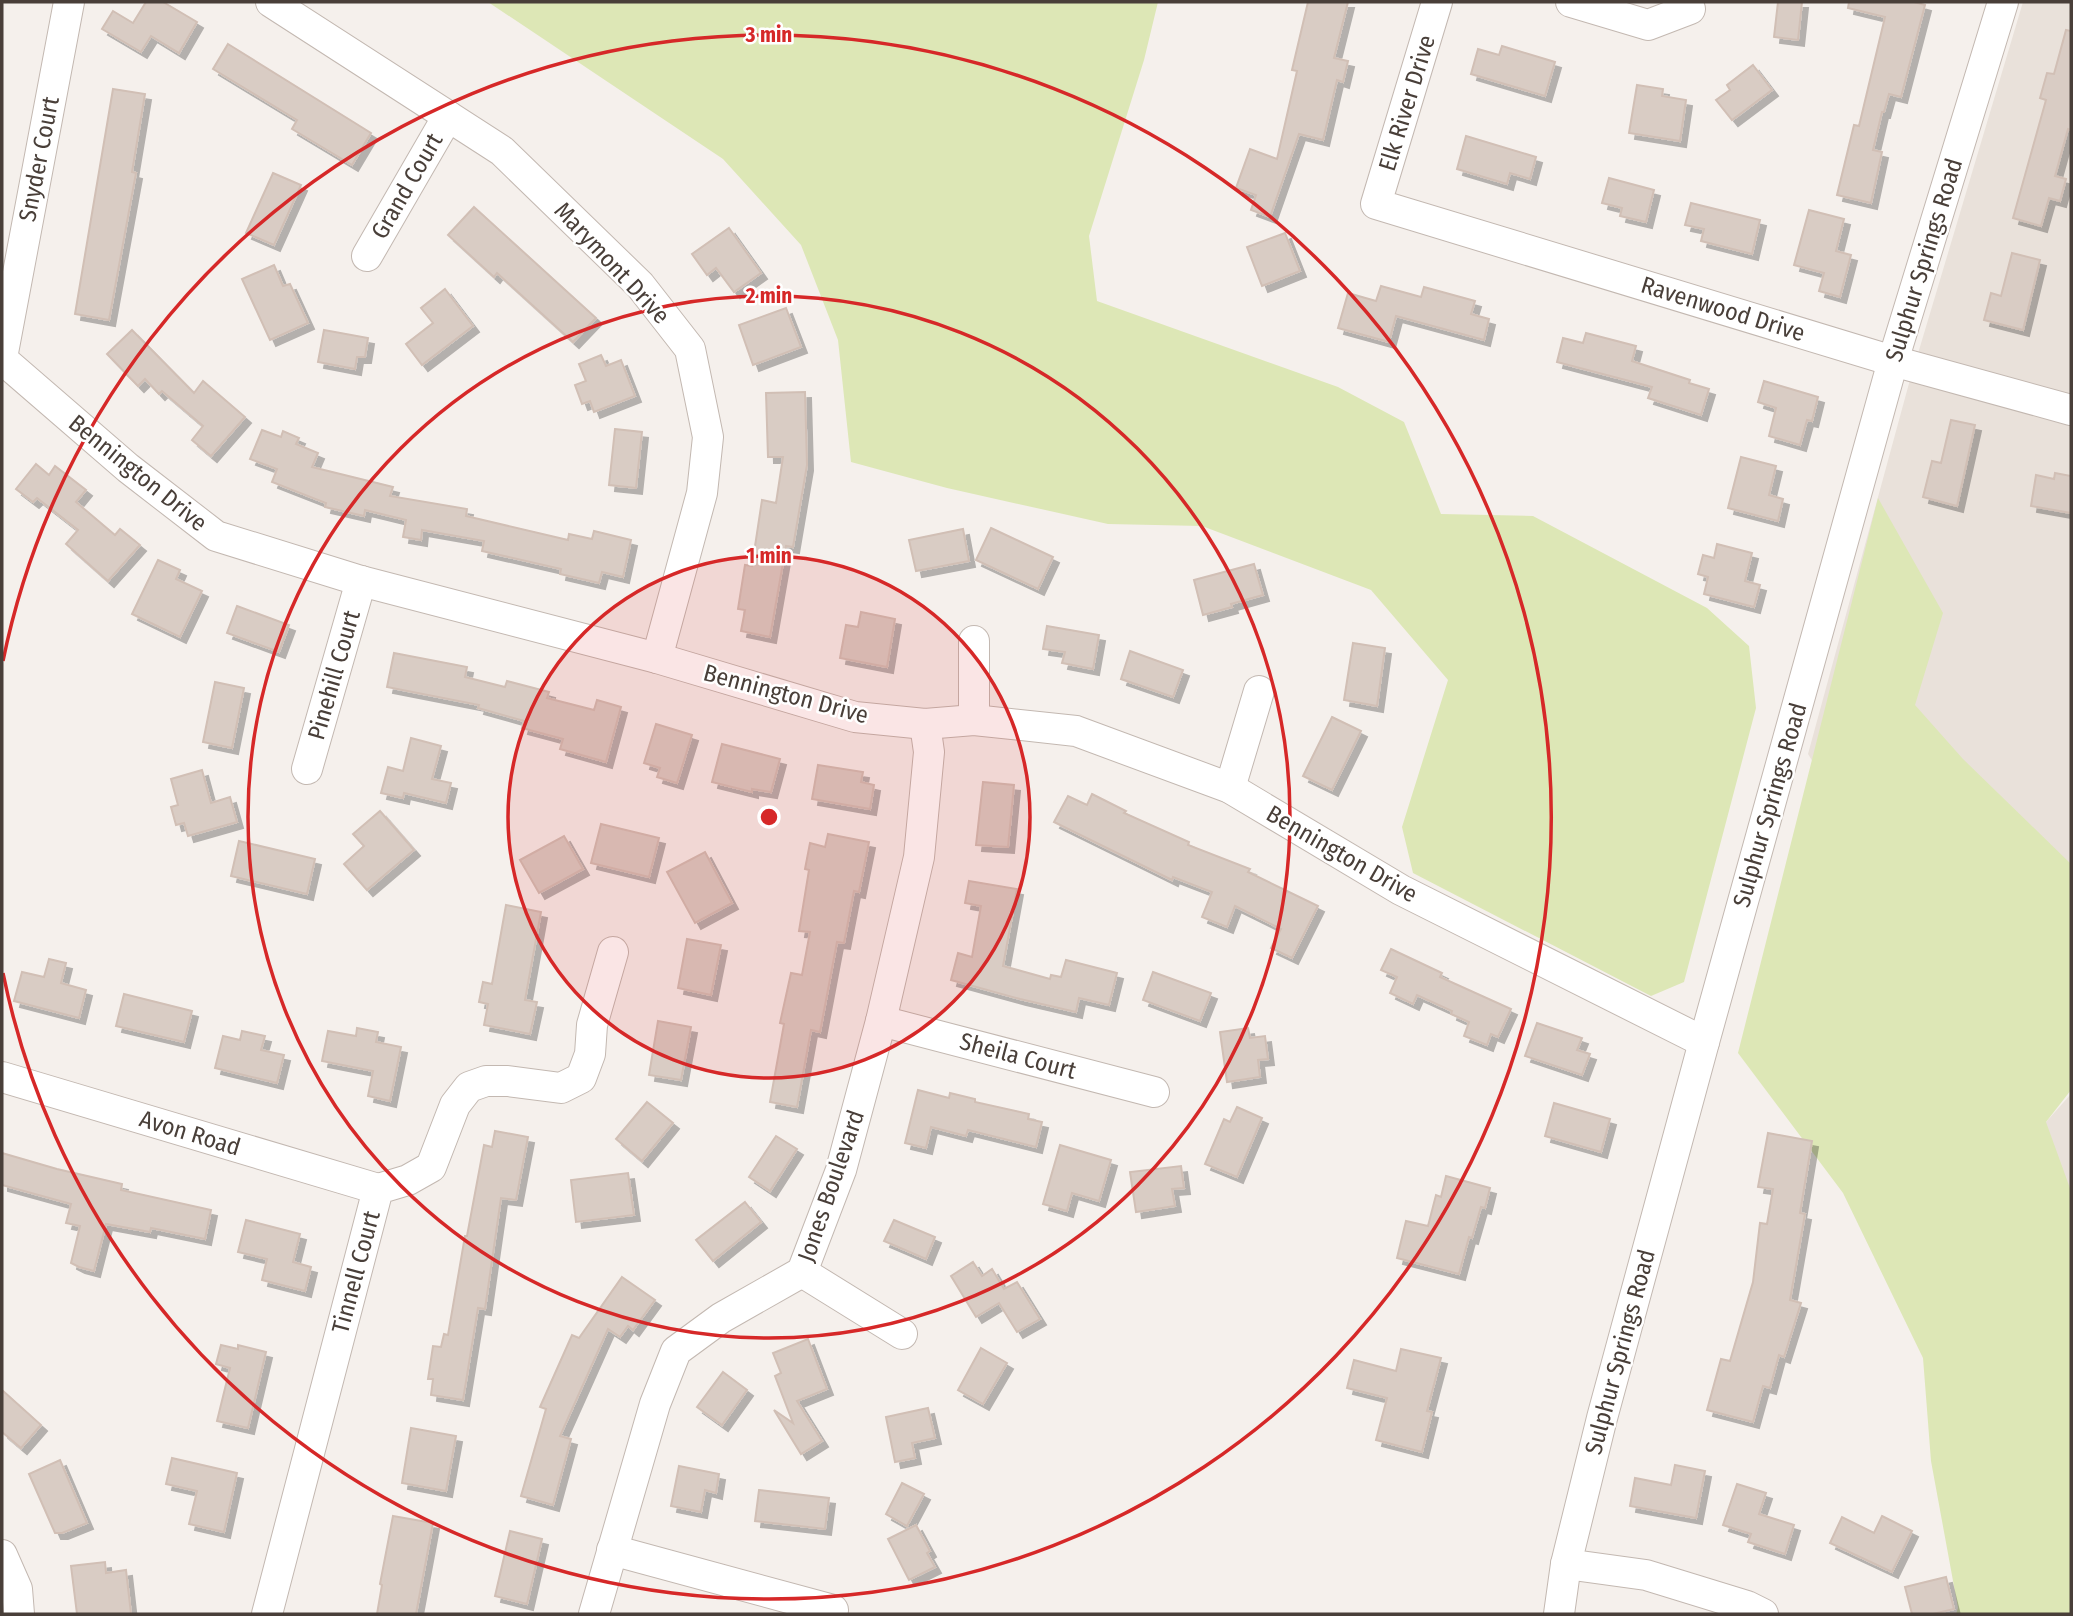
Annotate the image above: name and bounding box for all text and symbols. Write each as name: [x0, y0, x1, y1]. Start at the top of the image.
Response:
text: 3 min: [745, 22, 792, 48]
street label: Elk River Drive: [1373, 32, 1441, 174]
street label: Snyder Court: [13, 94, 65, 224]
street label: Grand Court: [366, 128, 449, 244]
street label: Sulphur Springs Road: [1880, 155, 1968, 365]
street label: Marymont Drive: [549, 196, 675, 330]
street label: Ravenwood Drive: [1638, 271, 1808, 347]
text: 2 min: [745, 283, 792, 309]
street label: Bennington Drive: [63, 409, 213, 537]
text: 1 min: [746, 543, 792, 569]
street label: Pinehill Court: [302, 607, 366, 743]
street label: Bennington Drive: [701, 659, 871, 729]
street label: Sulphur Springs Road: [1727, 700, 1813, 910]
street label: Bennington Drive: [1262, 800, 1422, 908]
centre of rings: [757, 805, 781, 829]
street label: Sheila Court: [957, 1027, 1079, 1085]
street label: Avon Road: [136, 1104, 244, 1162]
street label: Jones Boulevard: [792, 1106, 870, 1266]
street label: Tinnell Court: [326, 1208, 386, 1336]
street label: Sulphur Springs Road: [1579, 1246, 1661, 1458]

